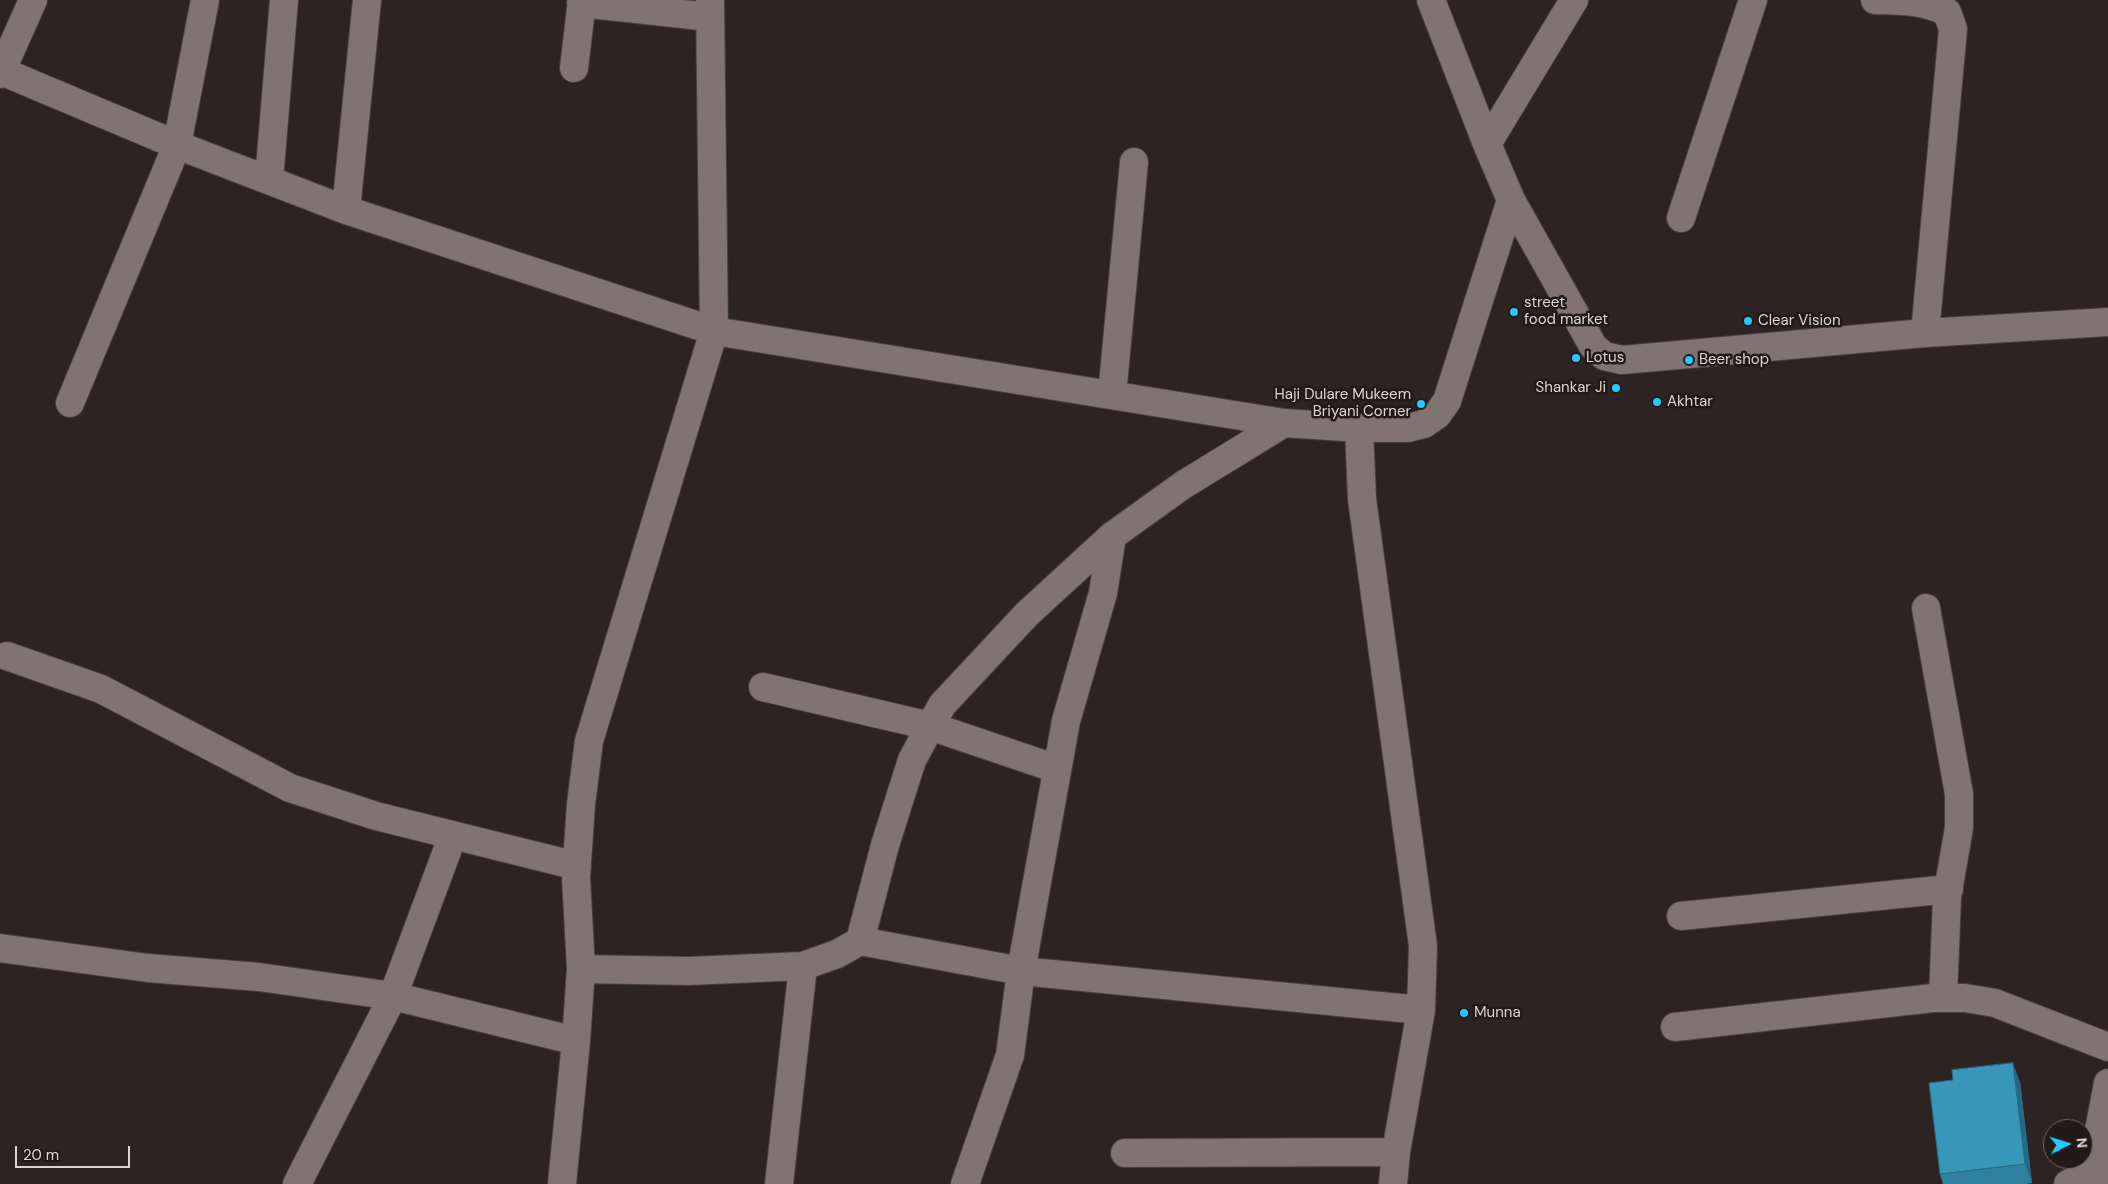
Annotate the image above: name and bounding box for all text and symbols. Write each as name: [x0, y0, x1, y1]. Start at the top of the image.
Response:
place label: street food market: [1524, 294, 1608, 329]
marker: street food market: [1508, 306, 1520, 318]
place label: Clear Vision: [1758, 312, 1841, 330]
marker: Clear Vision: [1742, 315, 1754, 327]
place label: Lotus: [1586, 349, 1624, 367]
place label: Beer shop: [1699, 351, 1769, 369]
marker: Lotus: [1570, 352, 1582, 364]
marker: Beer shop: [1683, 354, 1695, 366]
place label: Shankar Ji: [1536, 379, 1606, 397]
marker: Shankar Ji: [1610, 382, 1622, 394]
place label: Haji Dulare Mukeem Briyani Corner: [1275, 386, 1411, 421]
place label: Akhtar: [1667, 393, 1713, 411]
marker: Akhtar: [1651, 396, 1663, 408]
marker: Haji Dulare Mukeem Briyani Corner: [1415, 398, 1427, 410]
place label: Munna: [1474, 1004, 1521, 1022]
marker: Munna: [1458, 1007, 1470, 1019]
north arrow: [2043, 1119, 2093, 1169]
scale bar: [18, 1136, 132, 1168]
text: N: [2073, 1137, 2091, 1149]
text: 20 m: [23, 1145, 59, 1165]

